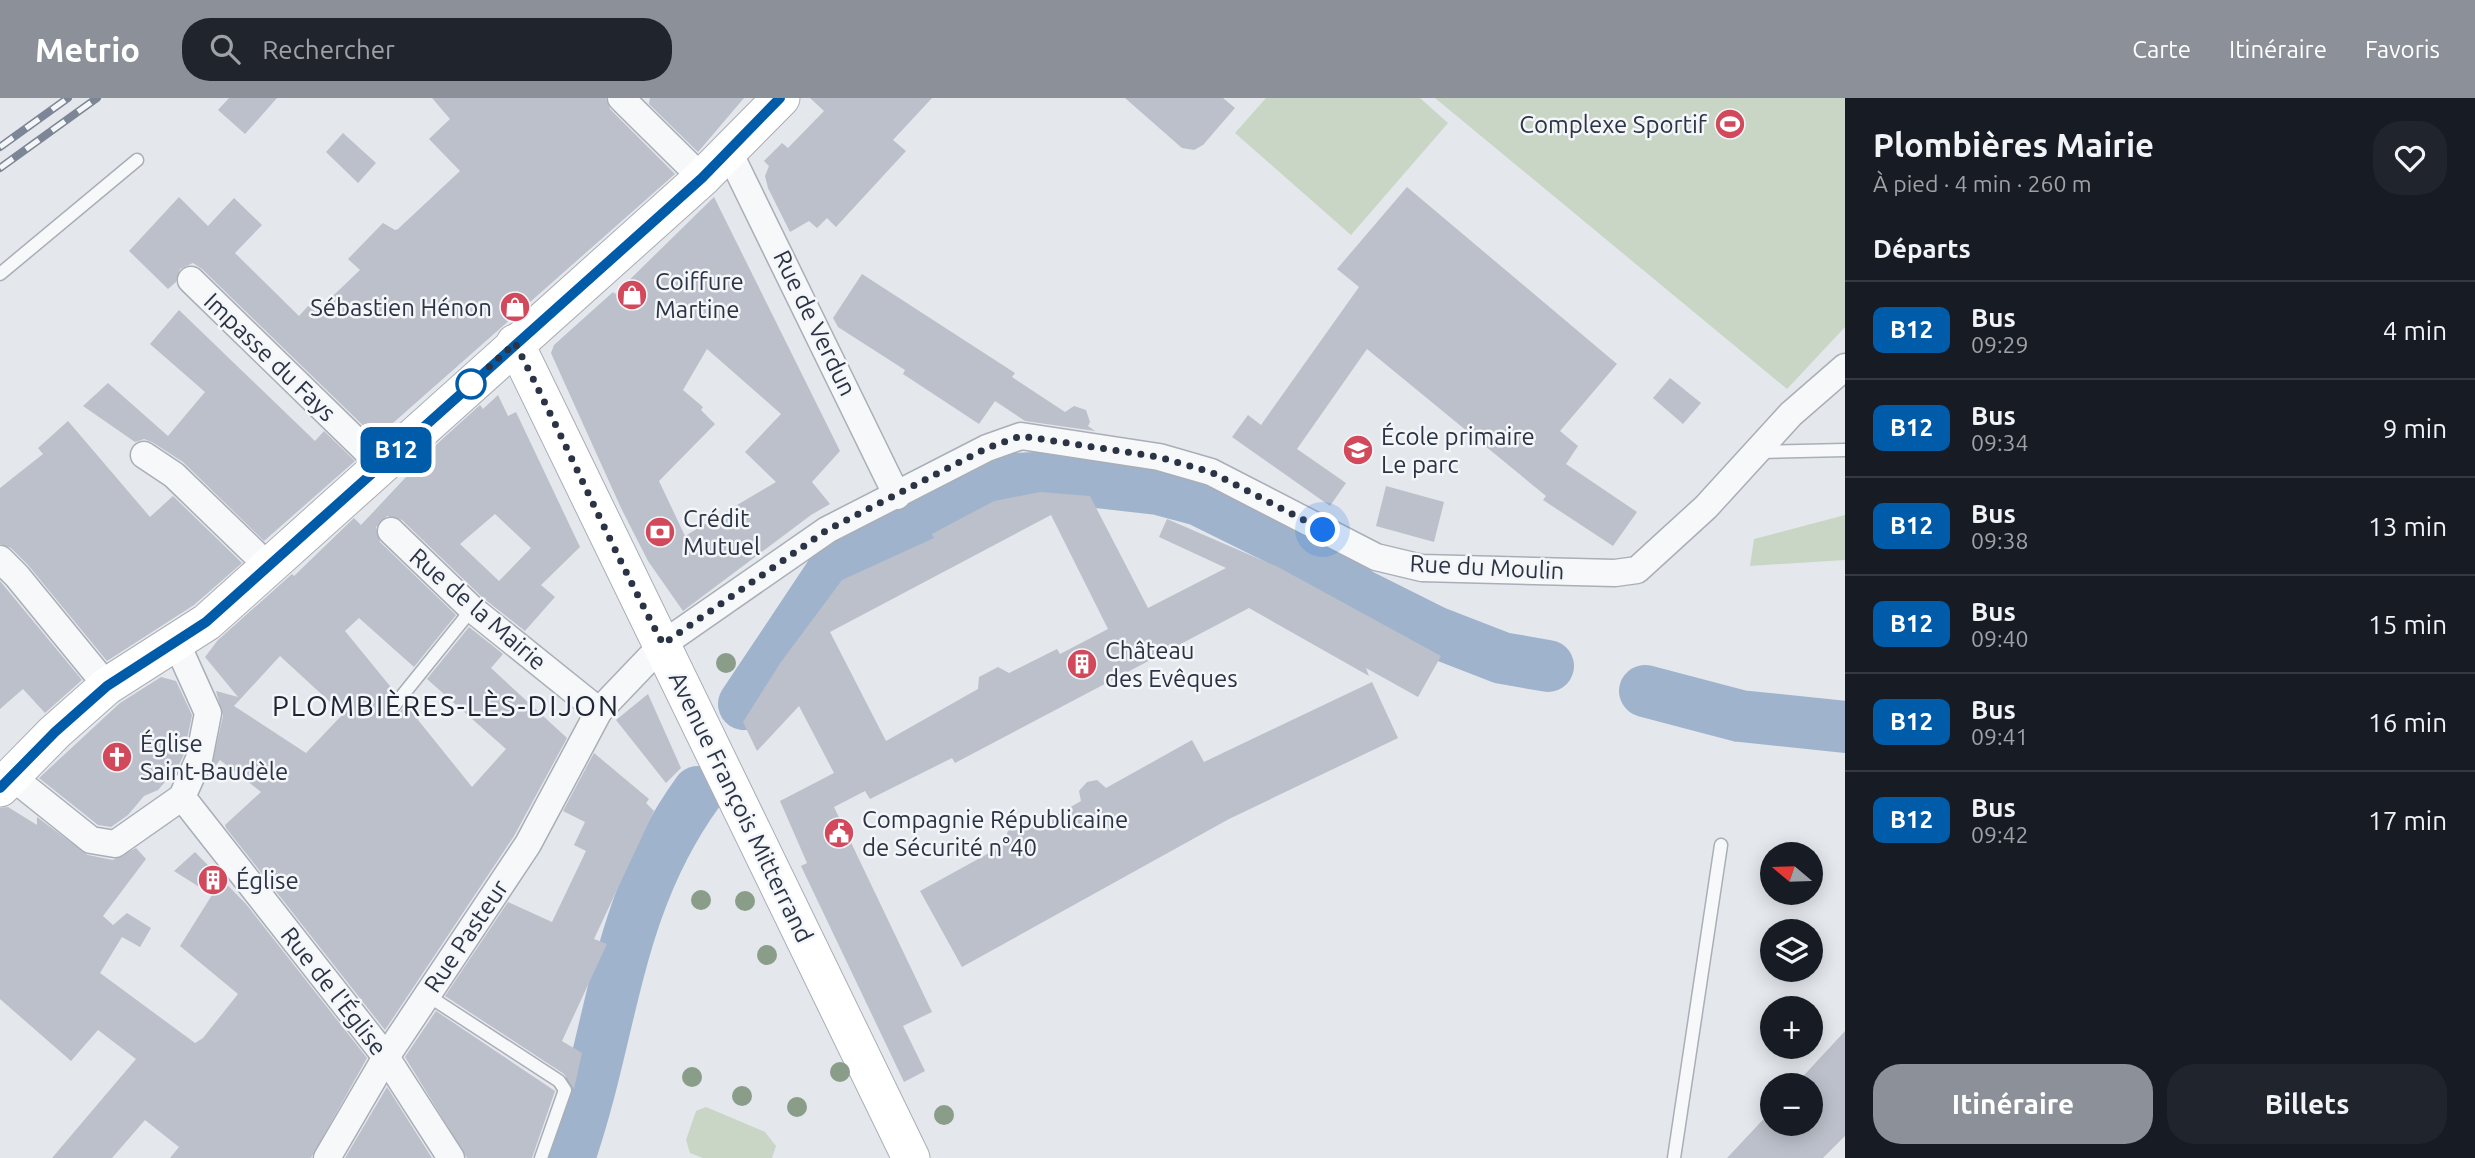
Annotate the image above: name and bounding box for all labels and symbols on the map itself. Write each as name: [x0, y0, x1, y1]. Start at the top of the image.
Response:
sports icon: Complexe Sportif: [1713, 107, 1747, 141]
place label: Complexe Sportif: [1519, 111, 1708, 138]
street label: Rue de Verdun: [768, 246, 862, 400]
place label: Coiffure Martine: [655, 268, 744, 323]
shop icon: Coiffure Martine: [615, 278, 649, 312]
street label: Impasse du Fays: [199, 288, 341, 426]
shop icon: Sébastien Hénon: [498, 290, 532, 324]
place label: Sébastien Hénon: [310, 294, 492, 321]
unlabelled marker: [456, 369, 486, 399]
place label: École primaire Le parc: [1381, 422, 1535, 478]
line badge: B12: [356, 427, 436, 473]
school or university icon: École primaire Le parc: [1341, 433, 1375, 467]
place label: Crédit Mutuel: [683, 505, 760, 560]
your location: [1305, 512, 1340, 547]
bank icon: Crédit Mutuel: [643, 515, 677, 549]
street label: Rue de la Mairie: [404, 543, 552, 675]
street label: Rue du Moulin: [1409, 549, 1565, 585]
place label: Château des Evêques: [1105, 637, 1238, 692]
building icon: Château des Evêques: [1065, 647, 1099, 681]
street label: Avenue François Mitterrand: [664, 667, 818, 947]
district label: PLOMBIÈRES-LÈS-DIJON: [272, 689, 620, 721]
place label: Église Saint-Baudèle: [140, 729, 288, 785]
church icon: Église Saint-Baudèle: [100, 740, 134, 774]
place label: Compagnie Républicaine de Sécurité n°40: [862, 806, 1128, 861]
public building icon: Compagnie Républicaine de Sécurité n°40: [822, 816, 856, 850]
north arrow: [1760, 842, 1824, 905]
building icon: Église: [196, 863, 230, 897]
place label: Église: [236, 866, 299, 894]
street label: Rue Pasteur: [419, 875, 513, 997]
street label: Rue de l'Église: [276, 921, 393, 1060]

